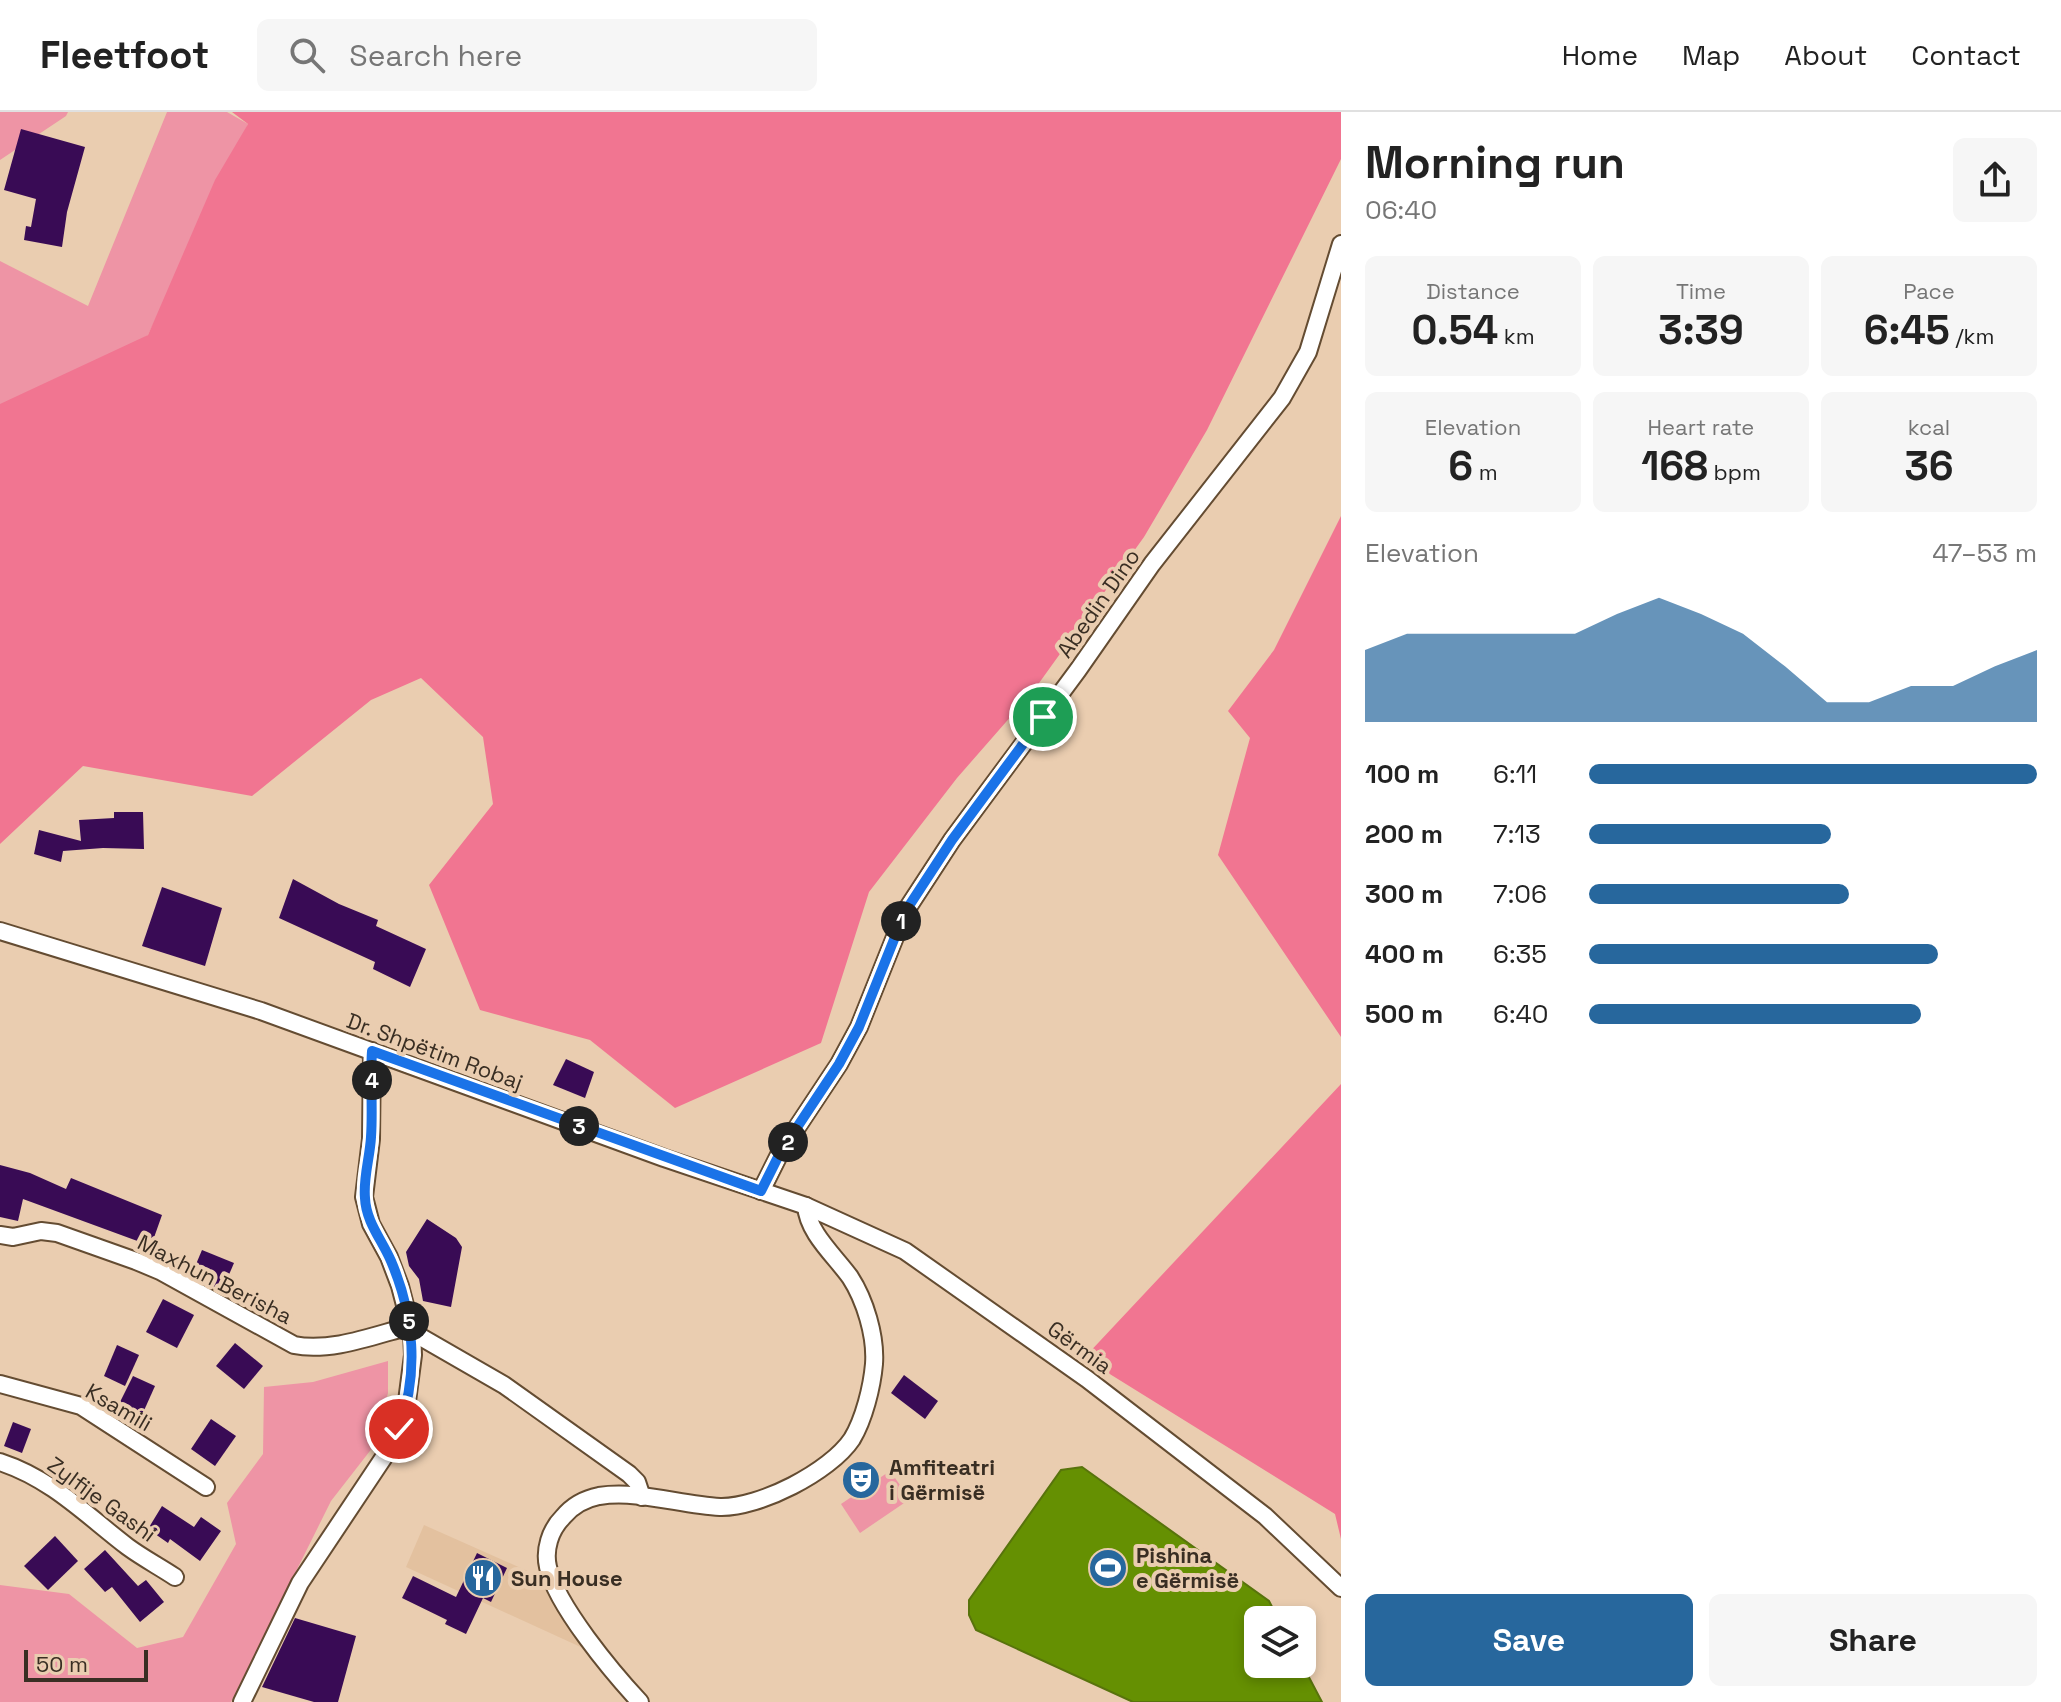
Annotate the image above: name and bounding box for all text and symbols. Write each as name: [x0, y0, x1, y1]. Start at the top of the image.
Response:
search box: [257, 19, 817, 91]
text: Fleetfoot: [40, 31, 209, 79]
icon: search: [285, 33, 329, 77]
text: Search here: [349, 36, 522, 75]
text: Home: [1562, 37, 1638, 73]
text: Map: [1682, 37, 1740, 73]
text: About: [1784, 37, 1867, 73]
text: Contact: [1911, 37, 2021, 73]
text: Morning run: [1365, 135, 1625, 191]
button: share: [1953, 138, 2037, 222]
text: 06:40: [1365, 193, 1437, 227]
text: Distance: [1426, 277, 1520, 305]
text: Time: [1676, 277, 1726, 305]
text: Pace: [1903, 277, 1955, 305]
text: 0.54: [1411, 305, 1498, 356]
text: 3:39: [1658, 305, 1744, 356]
text: 6:45: [1864, 305, 1950, 356]
text: km: [1498, 322, 1535, 350]
text: /km: [1950, 322, 1994, 350]
text: Elevation: [1425, 413, 1521, 441]
text: Heart rate: [1648, 413, 1754, 441]
text: kcal: [1908, 413, 1950, 441]
text: 6: [1448, 441, 1473, 492]
text: 168: [1641, 441, 1708, 492]
text: 36: [1904, 441, 1954, 492]
text: m: [1473, 458, 1498, 486]
text: bpm: [1708, 458, 1761, 486]
text: Elevation: [1365, 536, 1479, 570]
text: 47–53 m: [1932, 536, 2037, 570]
street label: Abedin Dino: [1050, 543, 1146, 663]
pin: [1009, 683, 1077, 751]
icon: arrive: [1021, 695, 1065, 739]
text: 100 m: [1365, 757, 1439, 791]
text: 6:11: [1493, 757, 1537, 791]
text: 200 m: [1365, 817, 1443, 851]
text: 7:13: [1493, 817, 1541, 851]
text: 300 m: [1365, 877, 1443, 911]
text: 7:06: [1493, 877, 1547, 911]
pin: 1: [881, 901, 921, 941]
text: 1: [896, 907, 906, 935]
text: 400 m: [1365, 937, 1444, 971]
text: 6:35: [1493, 937, 1547, 971]
text: 500 m: [1365, 997, 1443, 1031]
text: 6:40: [1493, 997, 1548, 1031]
street label: Dr. Shpëtim Robaj: [343, 1006, 527, 1096]
pin: 4: [352, 1060, 392, 1100]
text: 4: [365, 1066, 379, 1094]
pin: 3: [559, 1106, 599, 1146]
text: 3: [572, 1112, 586, 1140]
pin: 2: [768, 1122, 808, 1162]
text: 2: [781, 1128, 795, 1156]
street label: Maxhun Berisha: [133, 1228, 297, 1330]
pin: 5: [389, 1301, 429, 1341]
text: 5: [402, 1307, 416, 1335]
street label: Gërmia: [1042, 1314, 1118, 1380]
street label: Ksamili: [81, 1377, 157, 1437]
pin: [365, 1395, 433, 1463]
icon: check: [377, 1407, 421, 1451]
street label: Zylfije Gashi: [42, 1450, 162, 1548]
place label: Amfiteatri i Gërmisë: [889, 1453, 995, 1506]
theatre icon: Amfiteatri i Gërmisë: [840, 1459, 882, 1501]
place label: Pishina e Gërmisë: [1136, 1541, 1239, 1594]
sports icon: Pishina e Gërmisë: [1087, 1547, 1129, 1589]
restaurant icon: Sun House: [462, 1557, 504, 1599]
place label: Sun House: [511, 1564, 623, 1592]
button: Save: [1365, 1594, 1693, 1686]
button: Share: [1709, 1594, 2037, 1686]
map controls: [1244, 1606, 1316, 1678]
button: layers: [1244, 1606, 1316, 1678]
scale bar: [24, 1646, 148, 1682]
text: 50 m: [36, 1650, 88, 1678]

